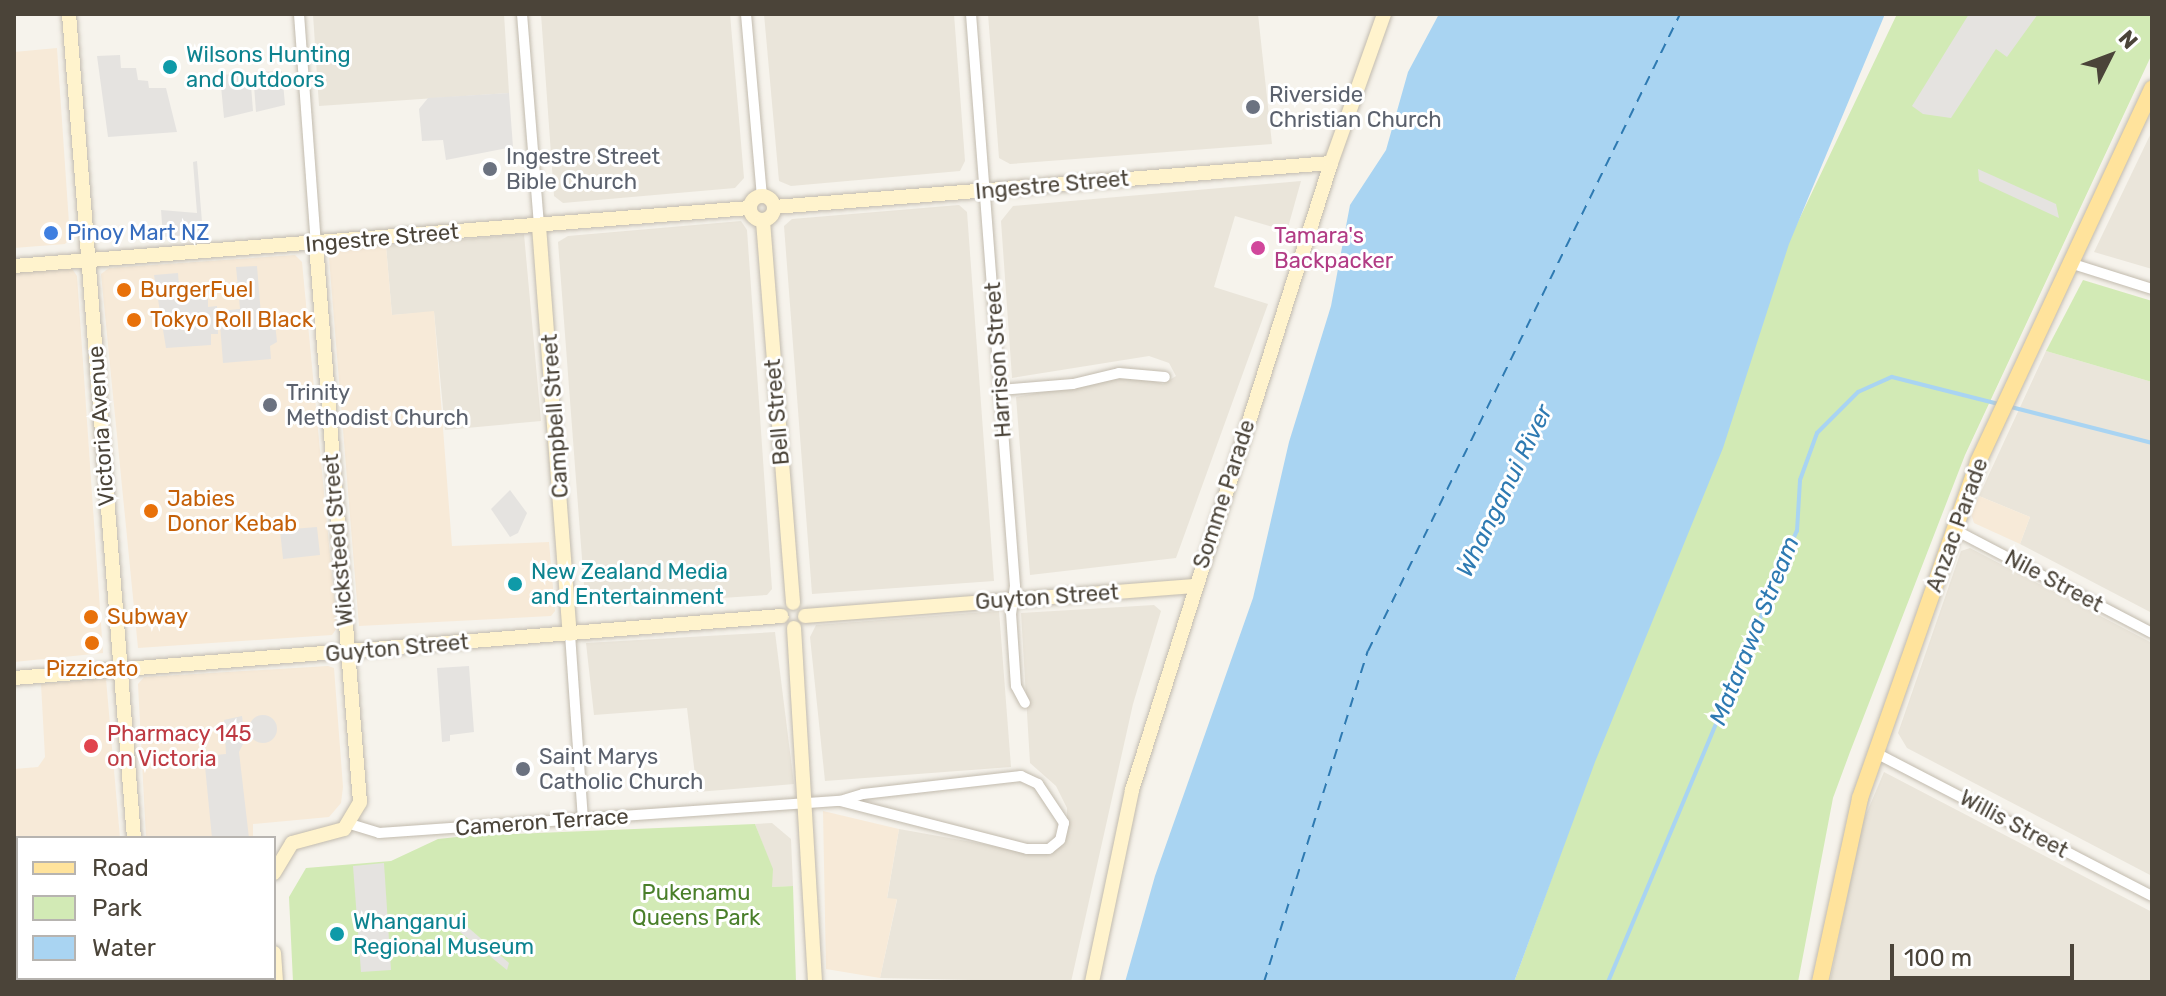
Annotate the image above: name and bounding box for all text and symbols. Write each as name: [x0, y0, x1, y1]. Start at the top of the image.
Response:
north arrow: [2070, 16, 2150, 96]
text: N: [2113, 25, 2144, 55]
place label: Wilsons Hunting and Outdoors: [186, 41, 351, 92]
marker: Wilsons Hunting and Outdoors: [161, 58, 179, 76]
place label: Riverside Christian Church: [1269, 81, 1442, 132]
marker: Riverside Christian Church: [1244, 98, 1262, 116]
place label: Ingestre Street Bible Church: [506, 143, 660, 194]
marker: Ingestre Street Bible Church: [481, 160, 499, 178]
street label: Ingestre Street: [974, 165, 1130, 205]
street label: Ingestre Street: [304, 218, 460, 258]
place label: Pinoy Mart NZ: [67, 220, 210, 246]
place label: Tamara's Backpacker: [1274, 222, 1393, 274]
marker: Pinoy Mart NZ: [42, 224, 60, 242]
marker: Tamara's Backpacker: [1249, 239, 1267, 257]
place label: BurgerFuel: [140, 277, 253, 303]
marker: BurgerFuel: [115, 281, 133, 299]
street label: Harrison Street: [979, 281, 1017, 439]
place label: Tokyo Roll Black: [150, 307, 313, 333]
marker: Tokyo Roll Black: [125, 311, 143, 329]
street label: Campbell Street: [536, 333, 574, 499]
street label: Victoria Avenue: [82, 345, 120, 507]
street label: Bell Street: [759, 358, 795, 466]
place label: Trinity Methodist Church: [286, 379, 469, 430]
marker: Trinity Methodist Church: [261, 396, 279, 414]
water label: Whanganui River: [1451, 400, 1559, 582]
street label: Somme Parade: [1188, 416, 1260, 572]
street label: Wicksteed Street: [317, 453, 359, 627]
street label: Anzac Parade: [1921, 454, 1993, 596]
place label: Jabies Donor Kebab: [167, 485, 298, 536]
marker: Jabies Donor Kebab: [142, 502, 160, 520]
water label: Matarawa Stream: [1704, 532, 1806, 730]
street label: Nile Street: [2000, 544, 2108, 618]
place label: New Zealand Media and Entertainment: [531, 558, 728, 610]
marker: New Zealand Media and Entertainment: [506, 575, 524, 593]
street label: Guyton Street: [974, 579, 1120, 615]
place label: Subway: [107, 604, 188, 630]
marker: Subway: [82, 608, 100, 626]
street label: Guyton Street: [324, 629, 470, 667]
marker: Pizzicato: [83, 634, 101, 652]
place label: Pizzicato: [46, 656, 138, 682]
place label: Pharmacy 145 on Victoria: [107, 720, 252, 772]
marker: Pharmacy 145 on Victoria: [82, 737, 100, 755]
place label: Saint Marys Catholic Church: [539, 743, 704, 794]
marker: Saint Marys Catholic Church: [514, 760, 532, 778]
street label: Willis Street: [1955, 784, 2073, 864]
street label: Cameron Terrace: [454, 803, 630, 841]
legend: [16, 836, 276, 980]
text: Road: [92, 854, 149, 882]
park label: Pukenamu Queens Park: [632, 879, 760, 930]
text: Park: [92, 894, 142, 922]
place label: Whanganui Regional Museum: [353, 908, 534, 960]
marker: Whanganui Regional Museum: [328, 925, 346, 943]
scale bar: [1894, 928, 2078, 978]
text: Water: [92, 934, 156, 962]
text: 100 m: [1904, 944, 1972, 972]

